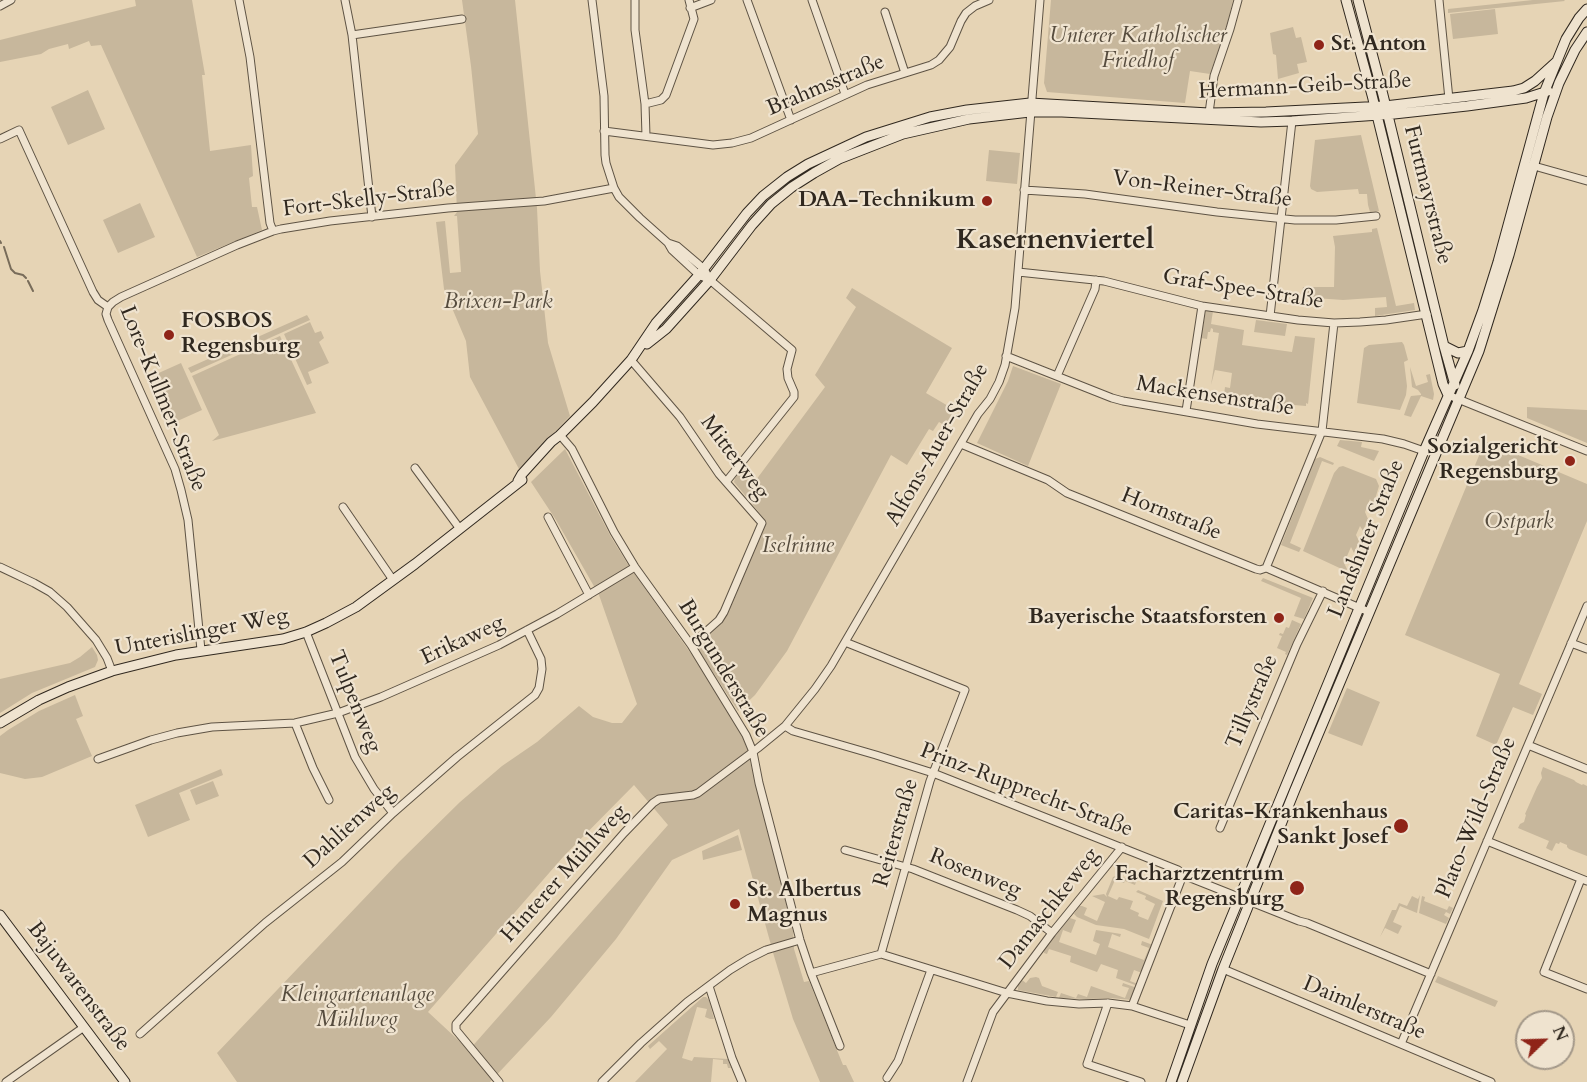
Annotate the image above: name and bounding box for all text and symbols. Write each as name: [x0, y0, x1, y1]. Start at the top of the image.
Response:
park label: Unterer Katholischer Friedhof: [1049, 24, 1227, 76]
place label: St. Anton: [1331, 32, 1426, 58]
marker: St. Anton: [1312, 38, 1326, 52]
street label: Brahmsstraße: [763, 49, 889, 123]
street label: Hermann-Geib-Straße: [1198, 68, 1412, 106]
street label: Furtmayrstraße: [1397, 123, 1457, 267]
street label: Von-Reiner-Straße: [1111, 166, 1293, 214]
street label: Fort-Skelly-Straße: [281, 176, 457, 224]
place label: DAA-Technikum: [798, 188, 975, 214]
marker: DAA-Technikum: [980, 194, 994, 208]
district label: Kasernenviertel: [956, 225, 1154, 259]
street label: Graf-Spee-Straße: [1161, 264, 1325, 316]
park label: Brixen-Park: [443, 290, 553, 316]
street label: Lore-Kullmer-Straße: [113, 302, 211, 496]
place label: FOSBOS Regensburg: [181, 309, 300, 360]
marker: FOSBOS Regensburg: [162, 328, 176, 342]
street label: Alfons-Auer-Straße: [881, 359, 995, 531]
street label: Mackensenstraße: [1134, 372, 1296, 422]
street label: Mitterweg: [694, 411, 774, 505]
place label: Sozialgericht Regensburg: [1427, 435, 1558, 487]
marker: Sozialgericht Regensburg: [1563, 454, 1577, 468]
street label: Landshuter Straße: [1323, 456, 1411, 622]
street label: Hornstraße: [1117, 483, 1225, 547]
park label: Ostpark: [1484, 510, 1554, 536]
park label: Iselrinne: [762, 534, 834, 560]
street label: Burgunderstraße: [671, 595, 775, 743]
street label: Unterislinger Weg: [113, 603, 291, 663]
place label: Bayerische Staatsforsten: [1028, 605, 1267, 631]
street label: Erikaweg: [417, 610, 509, 672]
marker: Bayerische Staatsforsten: [1272, 611, 1286, 625]
street label: Tulpenweg: [322, 647, 386, 757]
street label: Tillystraße: [1221, 651, 1285, 753]
street label: Plato-Wild-Straße: [1431, 733, 1523, 903]
street label: Prinz-Rupprecht-Straße: [916, 738, 1136, 844]
street label: Reiterstraße: [869, 776, 925, 890]
street label: Dahlienweg: [299, 779, 401, 875]
street label: Hinterer Mühlweg: [496, 800, 634, 948]
place label: Caritas-Krankenhaus Sankt Josef: [1173, 800, 1388, 852]
marker: Caritas-Krankenhaus Sankt Josef: [1392, 817, 1410, 835]
street label: Damaschkeweg: [994, 843, 1106, 975]
street label: Rosenweg: [925, 844, 1025, 904]
place label: Facharztzentrum Regensburg: [1115, 862, 1284, 914]
place label: St. Albertus Magnus: [747, 878, 861, 930]
marker: Facharztzentrum Regensburg: [1288, 879, 1306, 897]
marker: St. Albertus Magnus: [728, 897, 742, 911]
street label: Bajuwarenstraße: [21, 917, 135, 1057]
street label: Daimlerstraße: [1299, 971, 1429, 1047]
park label: Kleingartenanlage Mühlweg: [280, 983, 434, 1034]
north arrow: [1515, 1010, 1575, 1070]
text: N: [1547, 1023, 1573, 1044]

